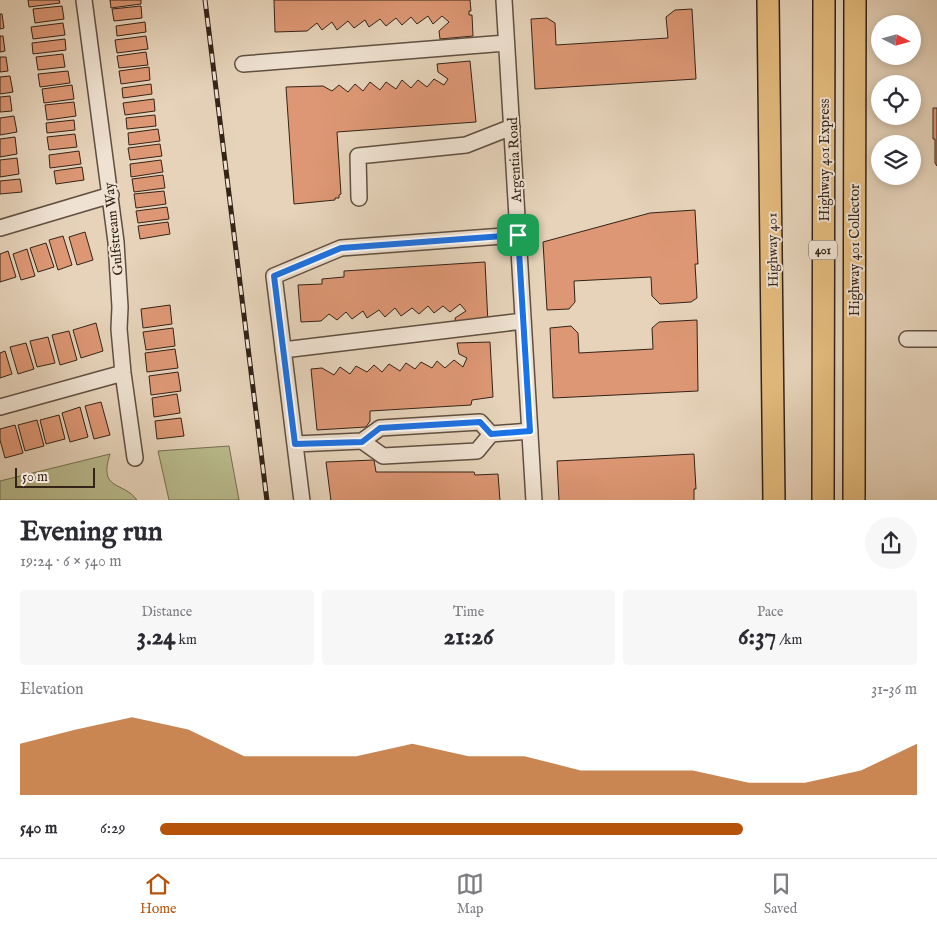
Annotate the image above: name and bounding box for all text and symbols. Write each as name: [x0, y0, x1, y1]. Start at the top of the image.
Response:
north arrow: [871, 15, 921, 65]
map controls: [871, 15, 921, 185]
button: locate: [871, 75, 921, 125]
street label: Highway 401 Express: [816, 98, 834, 222]
street label: Argentia Road: [504, 116, 526, 204]
button: layers: [871, 135, 921, 185]
street label: Gulfstream Way: [100, 181, 128, 276]
street label: Highway 401 Collector: [846, 184, 864, 316]
street label: Highway 401: [763, 213, 783, 287]
pin: [497, 214, 539, 256]
icon: arrive: [504, 221, 532, 249]
road number: 401: [809, 240, 837, 260]
scale bar: [15, 466, 95, 489]
text: 50 m: [22, 468, 48, 486]
text: Evening run: [20, 515, 163, 550]
button: share: [865, 517, 917, 569]
text: 19:24 · 6 × 540 m: [20, 552, 122, 572]
text: Distance: [142, 603, 192, 621]
text: Time: [453, 603, 484, 621]
text: Pace: [757, 603, 783, 621]
text: 3.24: [137, 621, 175, 653]
text: 21:26: [444, 621, 493, 653]
text: 6:37: [738, 621, 776, 653]
text: km: [175, 631, 197, 649]
text: /km: [776, 631, 802, 649]
text: Elevation: [20, 680, 83, 700]
text: 31–36 m: [871, 680, 917, 700]
text: 540 m: [20, 819, 57, 839]
text: 6:29: [100, 819, 125, 839]
tab: Home: [140, 870, 176, 918]
tab: Map: [456, 870, 484, 918]
tab: Saved: [764, 870, 797, 918]

